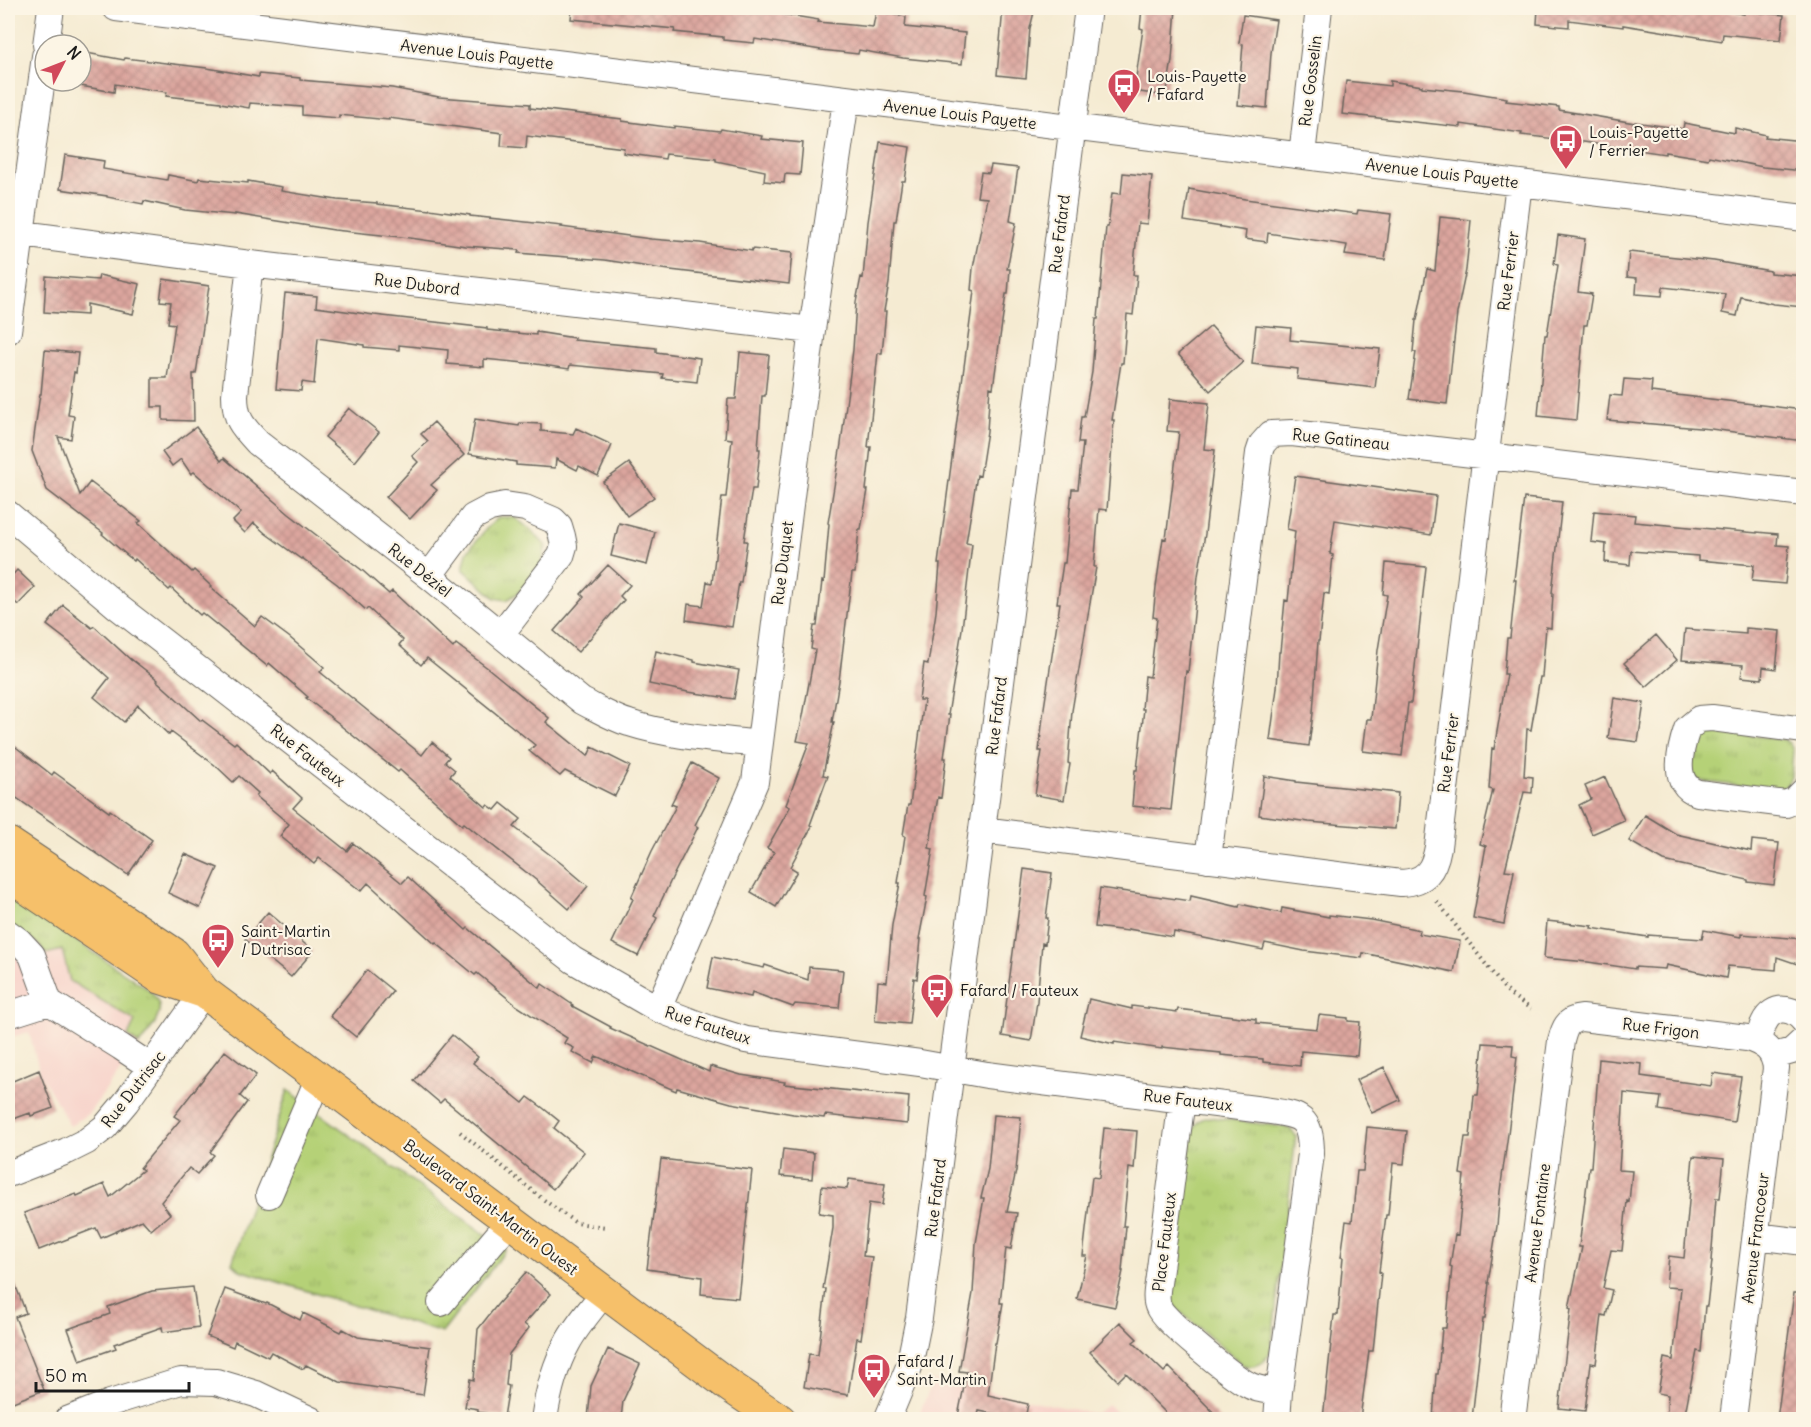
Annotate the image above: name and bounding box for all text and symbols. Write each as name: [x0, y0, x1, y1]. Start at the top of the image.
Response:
north arrow: [33, 33, 93, 93]
street label: Rue Gosselin: [1294, 34, 1326, 128]
street label: Avenue Louis Payette: [399, 35, 555, 73]
text: N: [63, 42, 85, 64]
place label: Louis-Payette / Fafard: [1147, 66, 1247, 104]
bus stop icon: Louis-Payette / Fafard: [1106, 67, 1142, 114]
street label: Avenue Louis Payette: [882, 95, 1038, 133]
place label: Louis-Payette / Ferrier: [1589, 122, 1689, 160]
bus stop icon: Louis-Payette / Ferrier: [1548, 123, 1584, 170]
street label: Avenue Louis Payette: [1364, 154, 1520, 192]
street label: Rue Fafard: [1044, 194, 1074, 274]
street label: Rue Ferrier: [1493, 229, 1523, 312]
street label: Rue Dubord: [373, 269, 461, 299]
street label: Rue Gatineau: [1291, 424, 1391, 454]
street label: Rue Duquet: [767, 519, 797, 606]
street label: Rue Déziel: [384, 539, 456, 601]
street label: Rue Fafard: [981, 676, 1011, 756]
street label: Rue Ferrier: [1433, 711, 1463, 794]
street label: Rue Fauteux: [267, 720, 350, 791]
place label: Saint-Martin / Dutrisac: [241, 921, 330, 959]
bus stop icon: Saint-Martin / Dutrisac: [200, 922, 236, 969]
bus stop icon: Fafard / Fauteux: [919, 972, 955, 1019]
place label: Fafard / Fauteux: [960, 980, 1079, 1000]
street label: Rue Fauteux: [662, 1002, 754, 1048]
street label: Rue Frigon: [1621, 1013, 1701, 1043]
street label: Rue Dutrisac: [97, 1046, 169, 1132]
street label: Rue Fauteux: [1142, 1085, 1234, 1115]
street label: Boulevard Saint-Martin Ouest: [400, 1135, 583, 1280]
street label: Rue Fafard: [920, 1158, 950, 1238]
street label: Avenue Fontaine: [1520, 1162, 1554, 1284]
street label: Avenue Francoeur: [1737, 1171, 1773, 1305]
street label: Place Fauteux: [1148, 1191, 1180, 1293]
place label: Fafard / Saint-Martin: [897, 1351, 986, 1389]
bus stop icon: Fafard / Saint-Martin: [856, 1352, 892, 1399]
scale bar: [36, 1355, 189, 1393]
text: 50 m: [45, 1364, 87, 1387]

